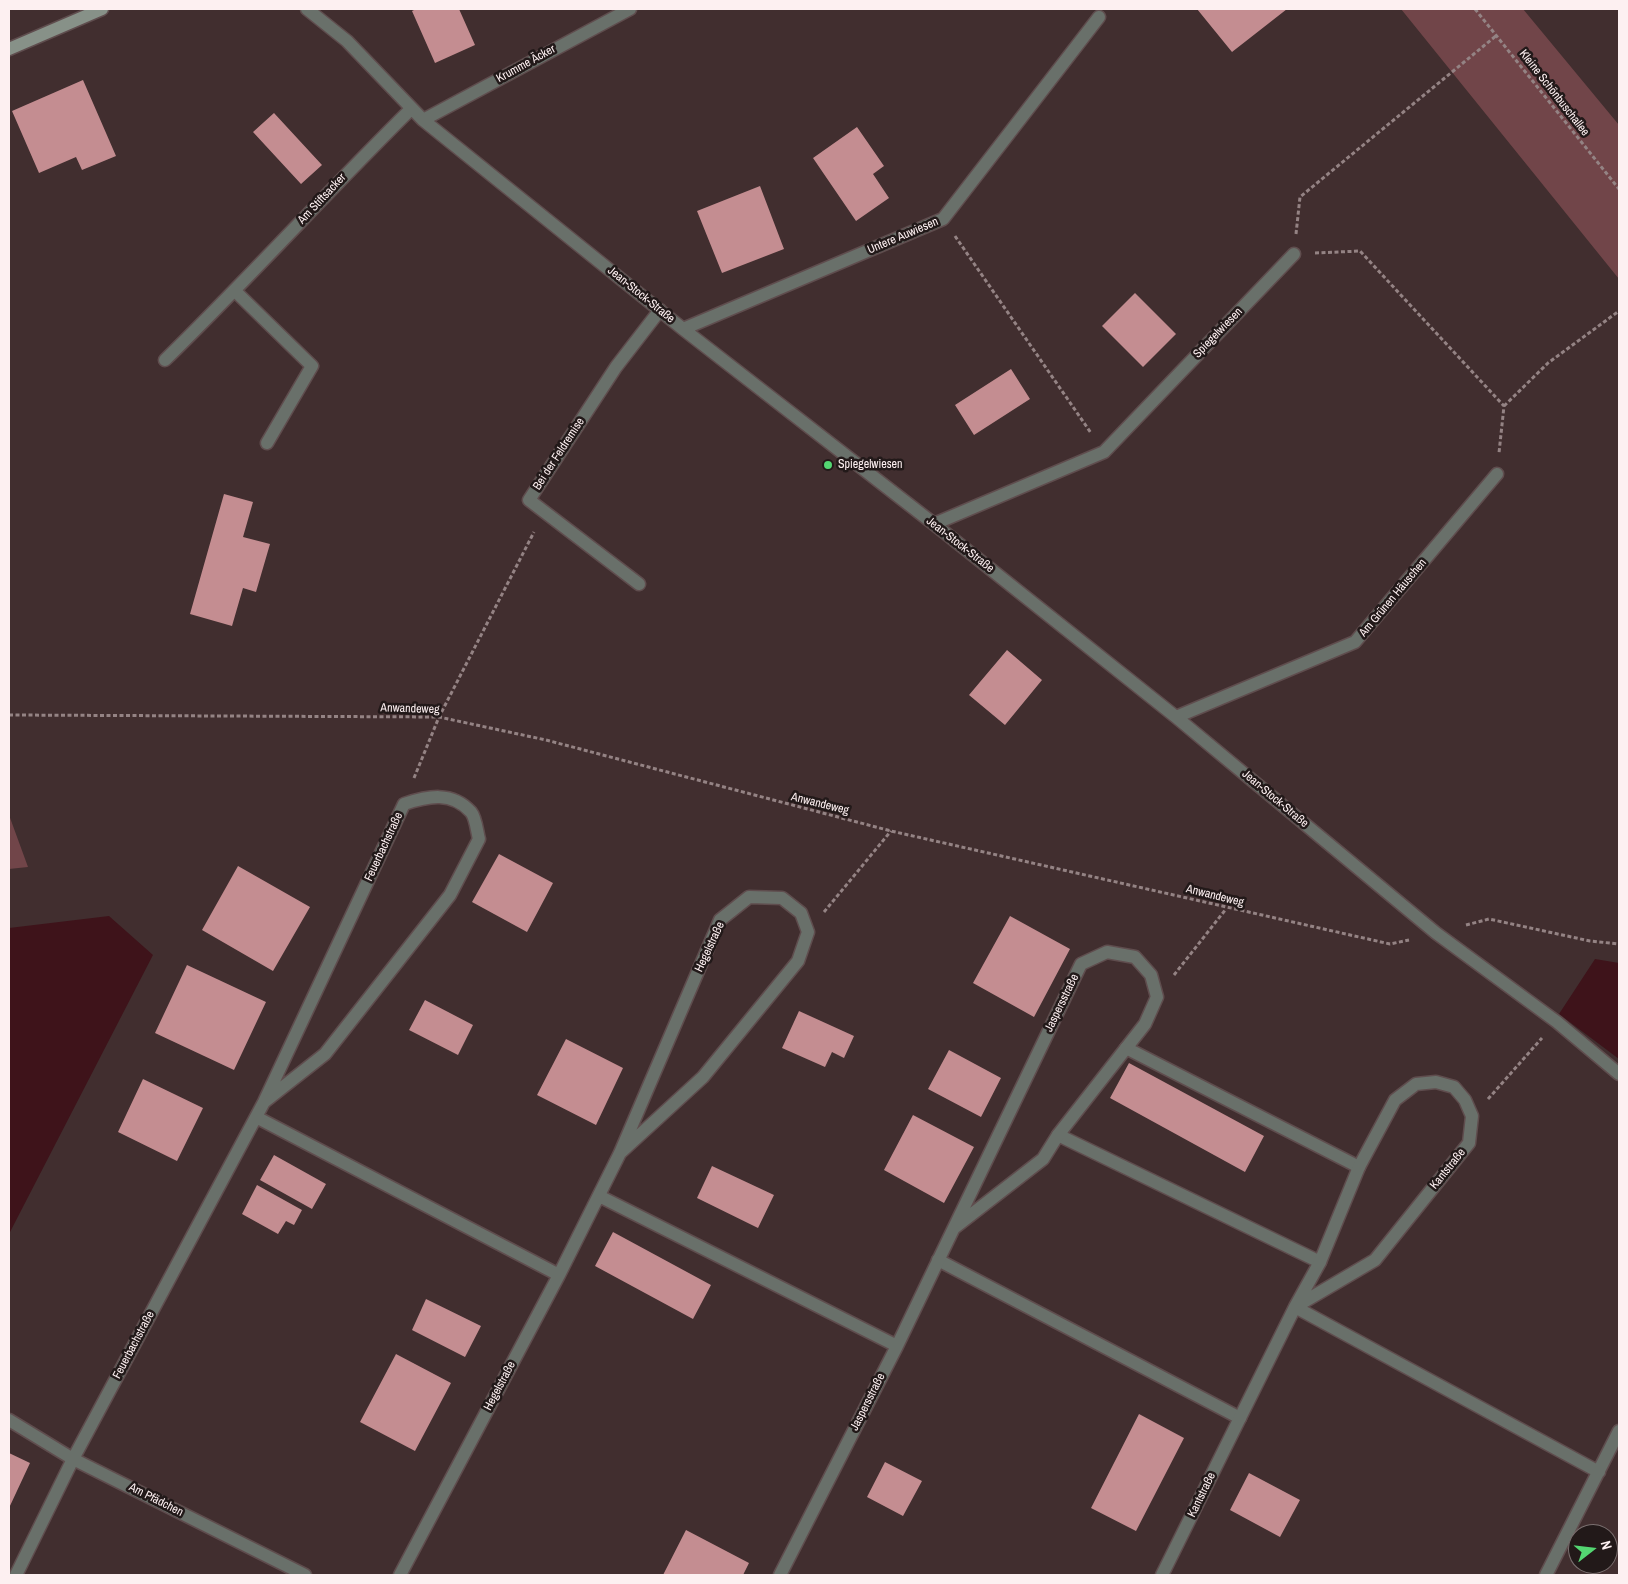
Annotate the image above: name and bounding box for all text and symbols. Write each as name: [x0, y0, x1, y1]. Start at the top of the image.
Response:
street label: Krumme Äcker: [494, 42, 558, 86]
street label: Kleine Schönbuschallee: [1516, 47, 1592, 139]
street label: Am Stiftsacker: [295, 171, 349, 227]
street label: Untere Auwiesen: [865, 215, 941, 257]
street label: Jean-Stock-Straße: [605, 264, 677, 326]
street label: Spiegelwiesen: [1190, 305, 1246, 361]
street label: Bei der Feldremise: [530, 415, 588, 493]
place label: Spiegelwiesen: [838, 458, 903, 472]
marker: Spiegelwiesen: [822, 459, 834, 471]
street label: Jean-Stock-Straße: [923, 514, 997, 576]
street label: Am Grünen Häuschen: [1356, 556, 1430, 640]
street label: Anwandeweg: [380, 701, 440, 717]
street label: Jean-Stock-Straße: [1239, 767, 1311, 831]
street label: Anwandeweg: [790, 790, 850, 818]
street label: Feuerbachstraße: [362, 810, 406, 884]
street label: Anwandeweg: [1185, 882, 1245, 910]
street label: Hegelstraße: [692, 920, 728, 974]
street label: Jaspersstraße: [1042, 972, 1082, 1034]
street label: Kantstraße: [1427, 1146, 1469, 1192]
street label: Feuerbachstraße: [110, 1309, 158, 1381]
street label: Hegelstraße: [481, 1359, 519, 1413]
street label: Jaspersstraße: [847, 1371, 889, 1433]
street label: Kantstraße: [1185, 1470, 1219, 1520]
street label: Am Pfädchen: [126, 1480, 186, 1520]
north arrow: [1568, 1524, 1618, 1574]
text: N: [1597, 1539, 1616, 1552]

